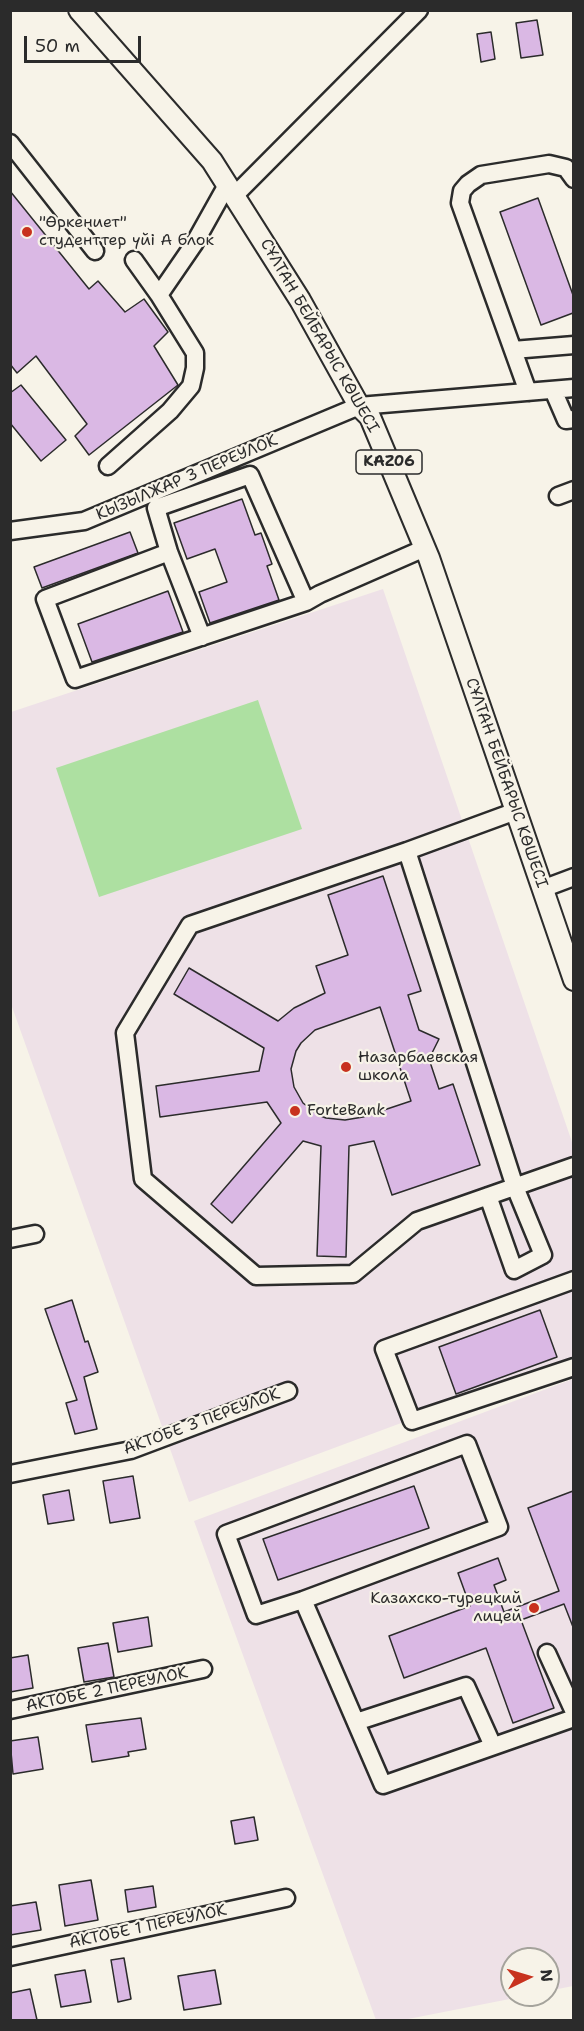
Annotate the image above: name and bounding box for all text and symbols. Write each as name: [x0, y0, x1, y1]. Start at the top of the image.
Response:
scale bar: [27, 24, 144, 62]
text: 50 m: [35, 34, 80, 58]
place label: "Өркениет" студенттер үйі А блок: [39, 213, 214, 251]
marker: "Өркениет" студенттер үйі А блок: [20, 225, 34, 239]
street label: СҰЛТАН БЕЙБАРЫС КӨШЕСІ: [255, 236, 383, 436]
street label: КЫЗЫЛЖАР 3 ПЕРЕУЛОК: [93, 431, 281, 525]
road number: KAZ06: [356, 450, 422, 474]
street label: СҰЛТАН БЕЙБАРЫС КӨШЕСІ: [461, 675, 551, 891]
place label: Назарбаевская школа: [358, 1048, 478, 1086]
marker: Назарбаевская школа: [339, 1060, 353, 1074]
place label: ForteBank: [307, 1101, 385, 1121]
marker: ForteBank: [288, 1104, 302, 1118]
street label: АКТОБЕ 3 ПЕРЕУЛОК: [121, 1385, 283, 1459]
place label: Казахско-турецкий лицей: [370, 1589, 522, 1627]
marker: Казахско-турецкий лицей: [527, 1601, 541, 1615]
street label: АКТОБЕ 2 ПЕРЕУЛОК: [24, 1663, 190, 1717]
street label: АКТОБЕ 1 ПЕРЕУЛОК: [67, 1901, 229, 1953]
north arrow: [500, 1947, 560, 2007]
text: N: [535, 1968, 557, 1983]

